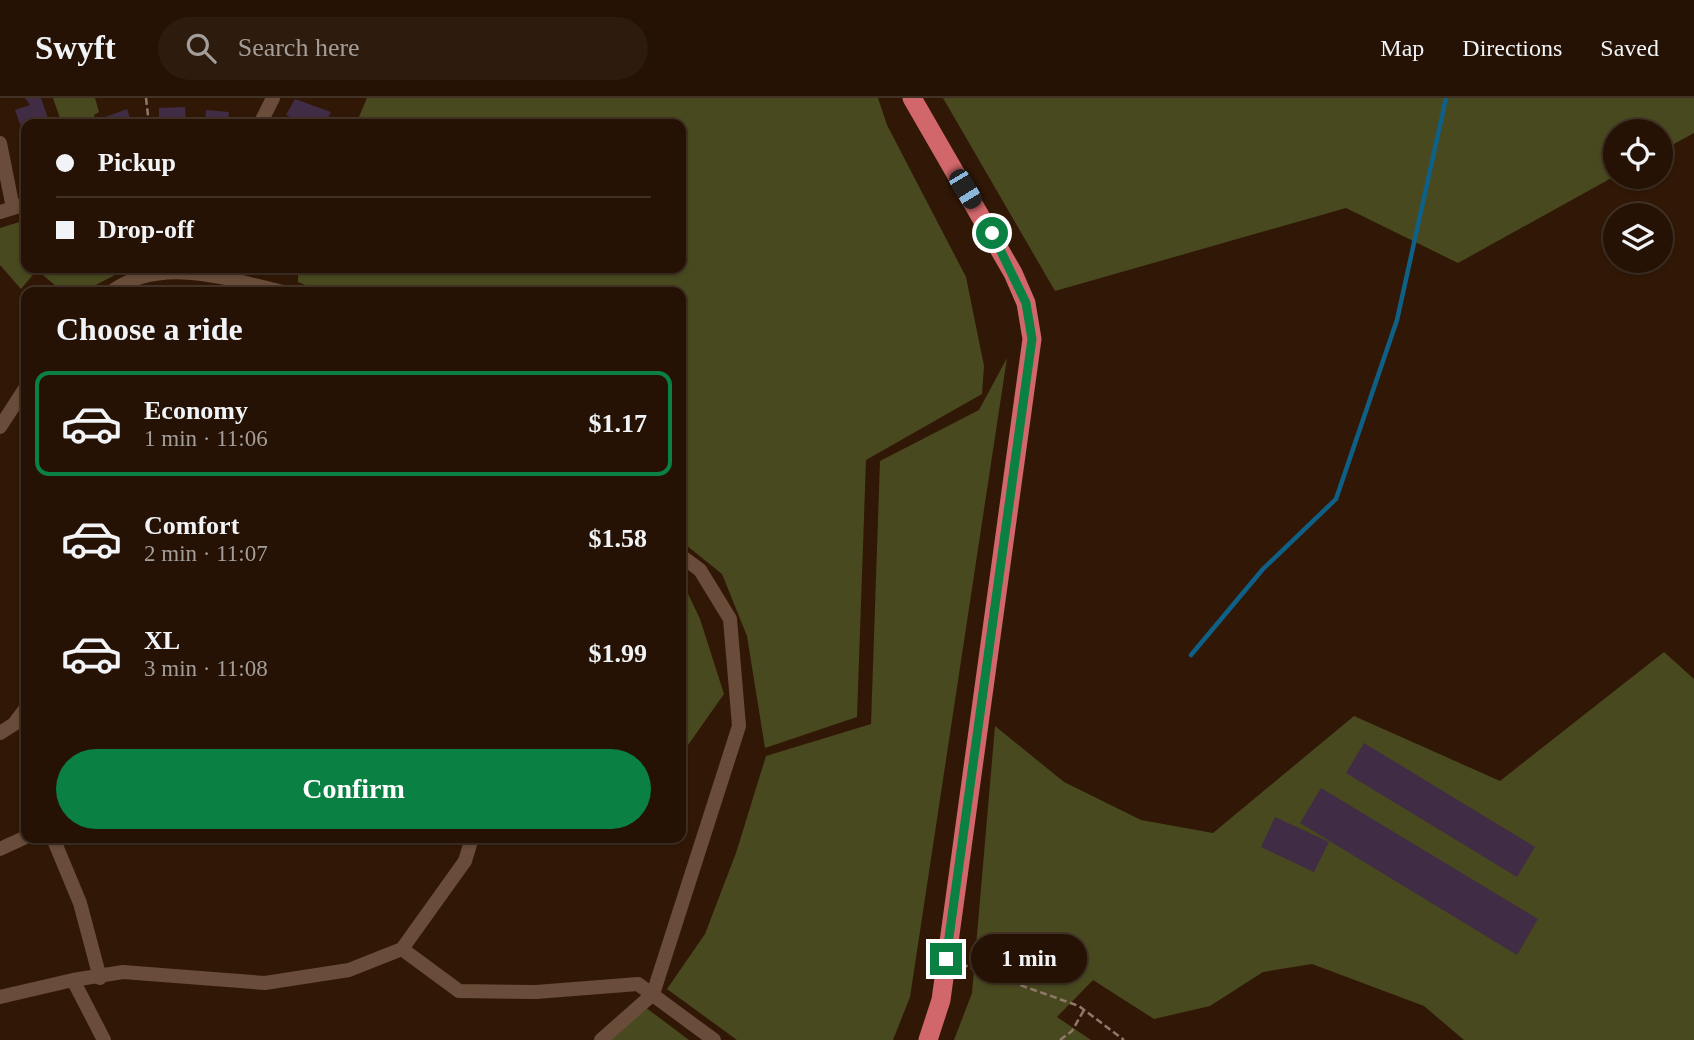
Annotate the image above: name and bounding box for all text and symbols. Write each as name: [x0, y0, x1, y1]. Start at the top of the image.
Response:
search box: [158, 17, 648, 80]
icon: search: [182, 29, 220, 67]
text: Swyft: [35, 30, 116, 66]
text: Search here: [238, 33, 360, 62]
text: Map: [1380, 35, 1424, 61]
text: Directions: [1462, 35, 1562, 61]
text: Saved: [1600, 35, 1659, 61]
map controls: [1603, 119, 1673, 273]
button: locate: [1603, 119, 1673, 189]
text: Pickup: [98, 148, 176, 177]
car: [946, 166, 985, 212]
button: layers: [1603, 203, 1673, 273]
text: Drop-off: [98, 215, 194, 244]
route start: [976, 217, 1008, 249]
text: Choose a ride: [56, 311, 243, 347]
icon: car: [60, 392, 123, 455]
text: Economy: [144, 396, 248, 425]
text: $1.17: [589, 409, 647, 438]
text: 1 min · 11:06: [144, 426, 268, 451]
icon: car: [60, 507, 123, 570]
text: Comfort: [144, 511, 239, 540]
text: $1.58: [589, 524, 647, 553]
text: 2 min · 11:07: [144, 541, 268, 566]
icon: car: [60, 622, 123, 685]
text: XL: [144, 626, 180, 655]
text: $1.99: [589, 639, 647, 668]
text: 3 min · 11:08: [144, 656, 268, 681]
button: Confirm: [56, 749, 651, 829]
callout: 1 min: [970, 934, 1086, 984]
route end: [930, 943, 962, 975]
text: 1 min: [1001, 946, 1057, 971]

